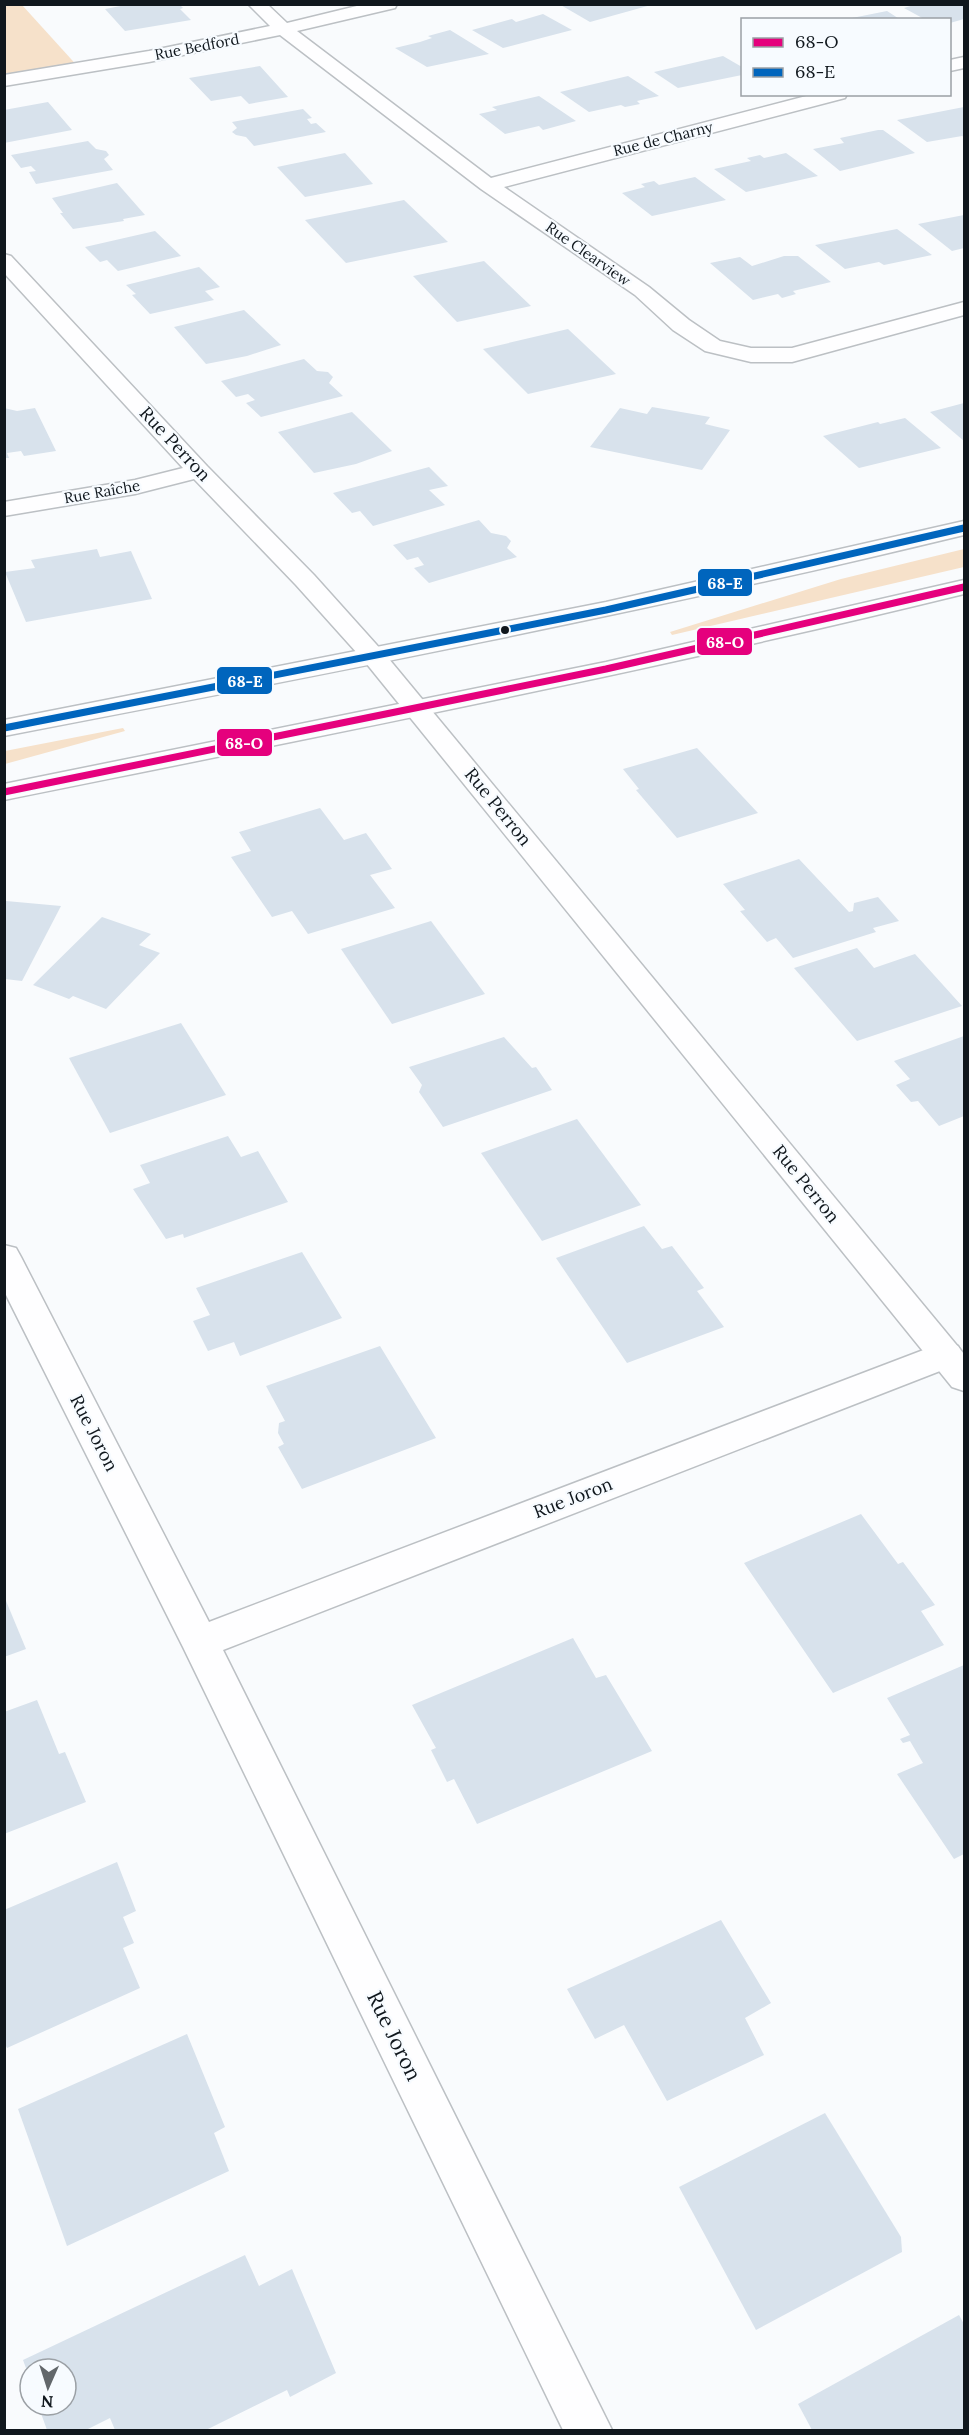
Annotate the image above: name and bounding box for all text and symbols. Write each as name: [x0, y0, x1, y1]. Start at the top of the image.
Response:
legend: [741, 18, 951, 96]
street label: Rue Bedford: [153, 29, 241, 64]
text: 68-O: [795, 30, 839, 53]
text: 68-E: [795, 60, 835, 83]
street label: Rue de Charny: [611, 117, 715, 160]
street label: Rue Clearview: [542, 217, 634, 290]
street label: Rue Perron: [135, 401, 216, 486]
street label: Rue Raîche: [62, 475, 141, 508]
line badge: 68-E: [697, 568, 753, 597]
text: 68-E: [707, 573, 743, 593]
unlabelled marker: [499, 624, 511, 636]
line badge: 68-O: [696, 627, 753, 656]
text: 68-O: [706, 632, 744, 652]
line badge: 68-E: [216, 666, 273, 695]
text: 68-E: [227, 671, 263, 691]
line badge: 68-O: [216, 728, 273, 757]
text: 68-O: [225, 733, 263, 753]
street label: Rue Perron: [460, 763, 537, 850]
street label: Rue Perron: [768, 1140, 845, 1227]
street label: Rue Joron: [65, 1391, 124, 1475]
street label: Rue Joron: [530, 1472, 616, 1523]
street label: Rue Joron: [361, 1986, 428, 2085]
north arrow: [18, 2357, 78, 2417]
text: N: [41, 2392, 54, 2412]

